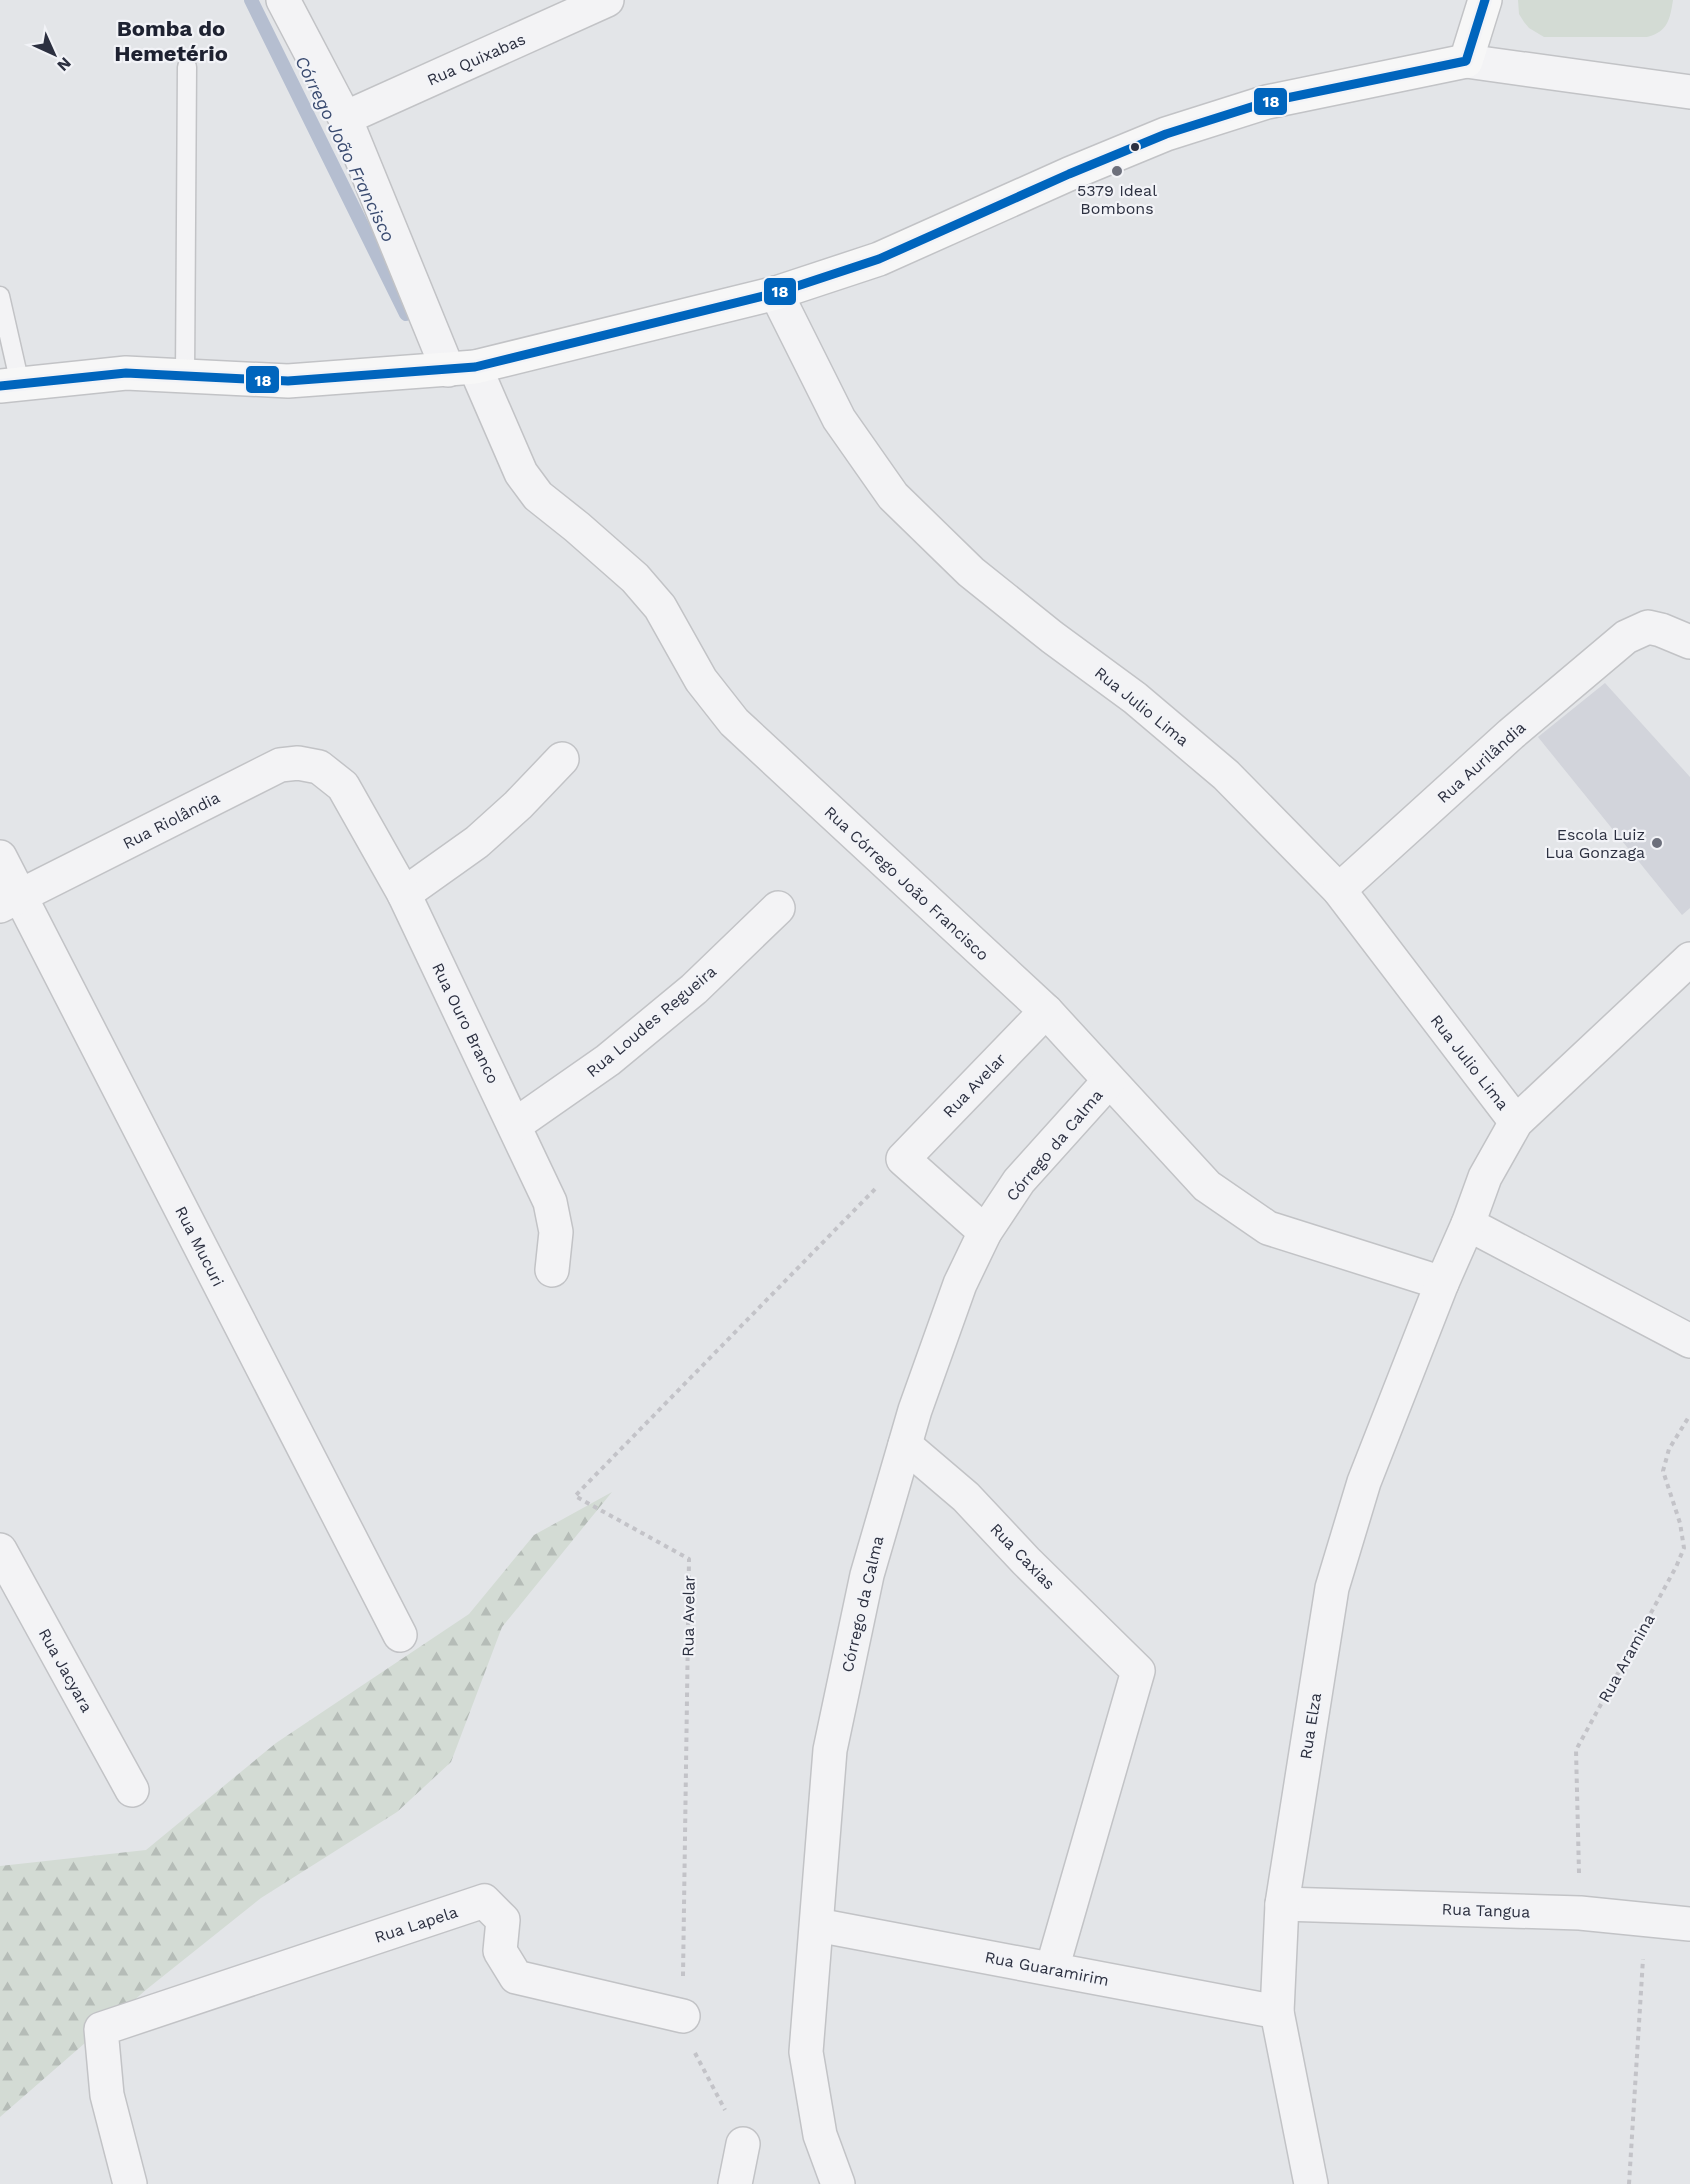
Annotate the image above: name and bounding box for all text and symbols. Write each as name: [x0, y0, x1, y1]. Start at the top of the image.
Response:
district label: Bomba do Hemetério: [114, 16, 228, 66]
north arrow: [24, 24, 84, 84]
street label: Rua Quixabas: [424, 29, 528, 90]
water label: Córrego João Francisco: [291, 52, 400, 245]
text: N: [53, 53, 75, 75]
line badge: 18: [1253, 87, 1288, 116]
text: 18: [1263, 92, 1279, 111]
unlabelled marker: [1129, 141, 1141, 153]
marker: 5379 Ideal Bombons: [1110, 164, 1124, 178]
place label: 5379 Ideal Bombons: [1077, 181, 1157, 218]
line badge: 18: [763, 277, 797, 306]
text: 18: [772, 282, 788, 301]
line badge: 18: [245, 365, 280, 394]
text: 18: [255, 371, 271, 390]
street label: Rua Julio Lima: [1091, 663, 1192, 750]
street label: Rua Aurilândia: [1433, 718, 1529, 807]
street label: Rua Riolândia: [120, 788, 223, 853]
street label: Rua Córrego João Francisco: [821, 802, 993, 964]
place label: Escola Luiz Lua Gonzaga: [1545, 825, 1645, 862]
marker: Escola Luiz Lua Gonzaga: [1650, 836, 1664, 850]
street label: Rua Ouro Branco: [428, 960, 503, 1087]
street label: Rua Loudes Regueira: [583, 962, 720, 1081]
street label: Rua Julio Lima: [1427, 1011, 1513, 1114]
street label: Rua Avelar: [939, 1049, 1010, 1121]
street label: Córrego da Calma: [1002, 1086, 1107, 1205]
street label: Rua Mucuri: [171, 1203, 228, 1290]
street label: Rua Caxias: [986, 1519, 1059, 1593]
street label: Córrego da Calma: [838, 1534, 887, 1674]
street label: Rua Avelar: [678, 1574, 699, 1657]
street label: Rua Aramina: [1594, 1611, 1659, 1706]
street label: Rua Jacyara: [35, 1625, 96, 1716]
street label: Rua Elza: [1296, 1691, 1325, 1761]
street label: Rua Tangua: [1441, 1899, 1531, 1922]
street label: Rua Lapela: [372, 1902, 460, 1947]
street label: Rua Guaramirim: [983, 1947, 1111, 1990]

